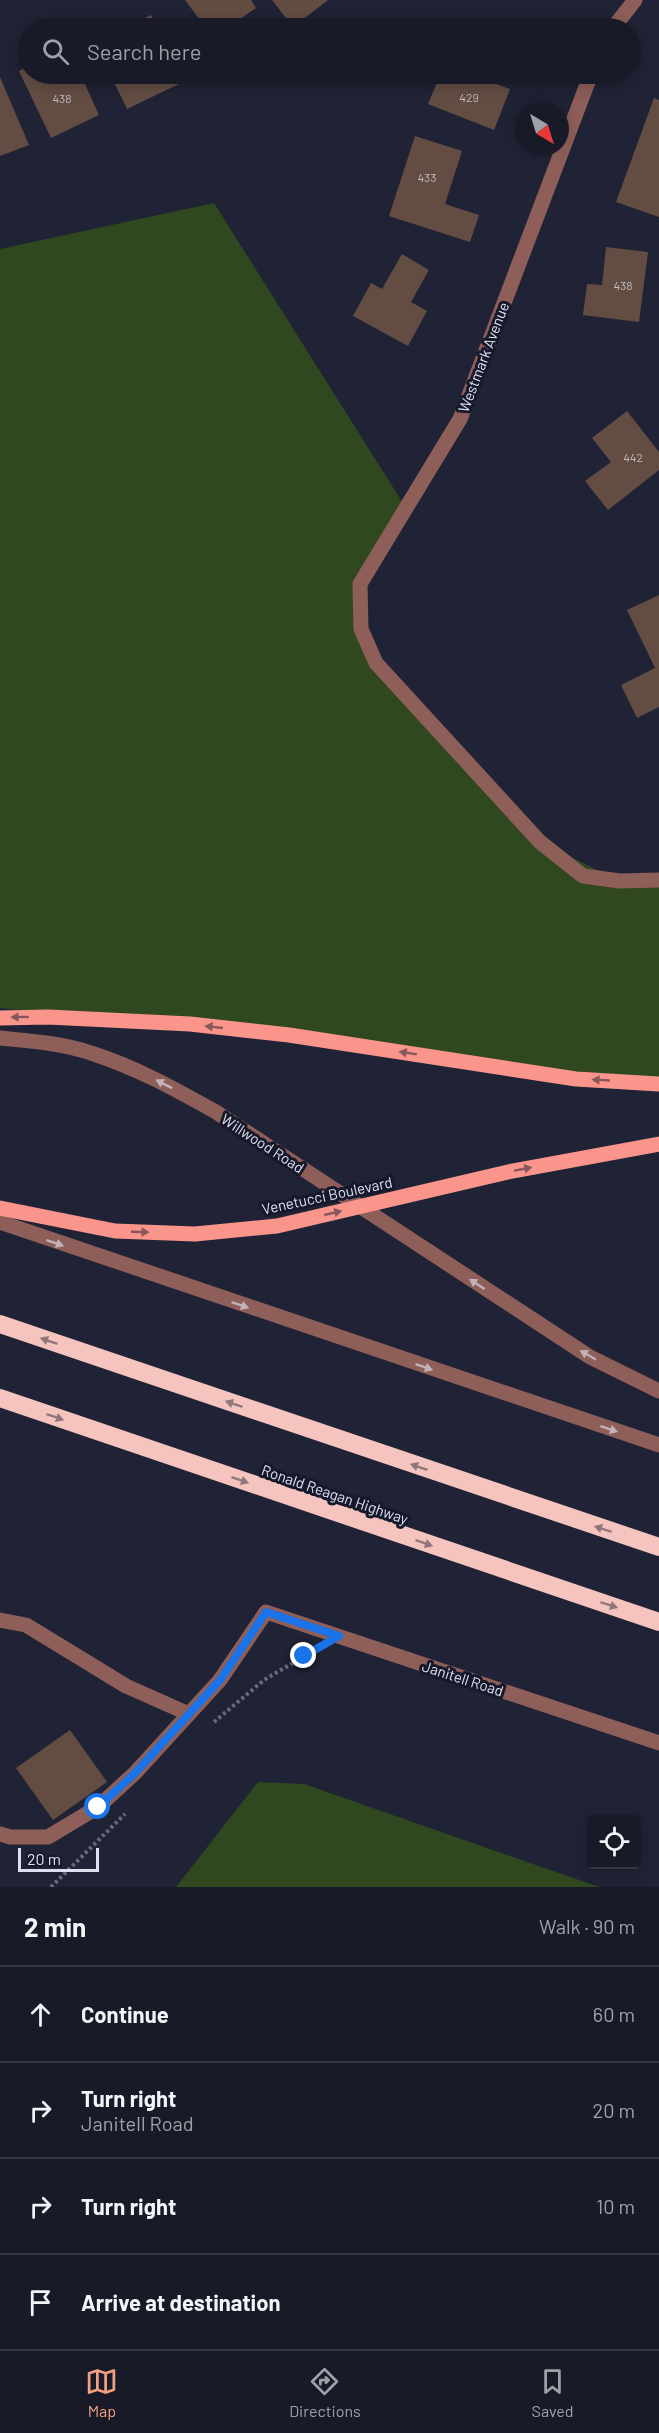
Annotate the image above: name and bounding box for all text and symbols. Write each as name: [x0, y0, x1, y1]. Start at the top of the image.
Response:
search box: [18, 18, 641, 84]
icon: search: [39, 35, 72, 68]
text: Search here: [87, 38, 201, 64]
house number: 429: [459, 90, 479, 104]
house number: 438: [52, 91, 72, 105]
north arrow: [515, 102, 569, 156]
house number: 433: [418, 170, 436, 184]
house number: 438: [613, 278, 633, 292]
street label: Westmark Avenue: [454, 299, 512, 415]
house number: 442: [623, 450, 643, 464]
one-way arrow: [10, 1013, 29, 1022]
one-way arrow: [205, 1022, 224, 1032]
one-way arrow: [398, 1049, 417, 1058]
one-way arrow: [591, 1076, 610, 1085]
one-way arrow: [156, 1079, 173, 1089]
street label: Willwood Road: [218, 1110, 308, 1176]
one-way arrow: [514, 1164, 533, 1173]
street label: Venetucci Boulevard: [260, 1172, 394, 1218]
one-way arrow: [324, 1207, 342, 1217]
one-way arrow: [131, 1227, 150, 1236]
one-way arrow: [46, 1238, 64, 1248]
one-way arrow: [469, 1279, 485, 1290]
one-way arrow: [231, 1301, 249, 1310]
one-way arrow: [40, 1336, 58, 1346]
one-way arrow: [579, 1350, 596, 1360]
one-way arrow: [415, 1363, 433, 1373]
one-way arrow: [225, 1399, 243, 1408]
one-way arrow: [46, 1413, 64, 1423]
one-way arrow: [600, 1425, 618, 1434]
street label: Ronald Reagan Highway: [259, 1460, 411, 1528]
one-way arrow: [409, 1462, 427, 1471]
one-way arrow: [231, 1476, 249, 1486]
one-way arrow: [594, 1523, 612, 1533]
one-way arrow: [415, 1539, 433, 1549]
one-way arrow: [600, 1601, 618, 1610]
route end: [290, 1642, 316, 1668]
street label: Janitell Road: [420, 1656, 506, 1700]
route start: [84, 1793, 110, 1819]
map controls: [587, 1815, 641, 1869]
button: locate: [587, 1815, 641, 1869]
scale bar: [18, 1845, 99, 1872]
text: 20 m: [27, 1849, 61, 1868]
text: 2 min: [24, 1911, 86, 1942]
text: Walk · 90 m: [539, 1914, 635, 1938]
icon: ahead: [24, 1998, 57, 2031]
text: Continue: [81, 2001, 169, 2027]
text: 60 m: [593, 2002, 635, 2026]
text: Turn right: [81, 2085, 176, 2111]
icon: right: [24, 2094, 57, 2127]
text: 20 m: [592, 2098, 635, 2122]
text: Janitell Road: [81, 2111, 194, 2135]
icon: right: [24, 2190, 57, 2223]
text: Turn right: [81, 2193, 176, 2219]
text: 10 m: [596, 2194, 635, 2218]
icon: arrive: [24, 2286, 57, 2319]
text: Arrive at destination: [81, 2289, 280, 2315]
tab: Map: [85, 2365, 118, 2420]
tab: Directions: [289, 2365, 361, 2420]
tab: Saved: [532, 2365, 574, 2420]

